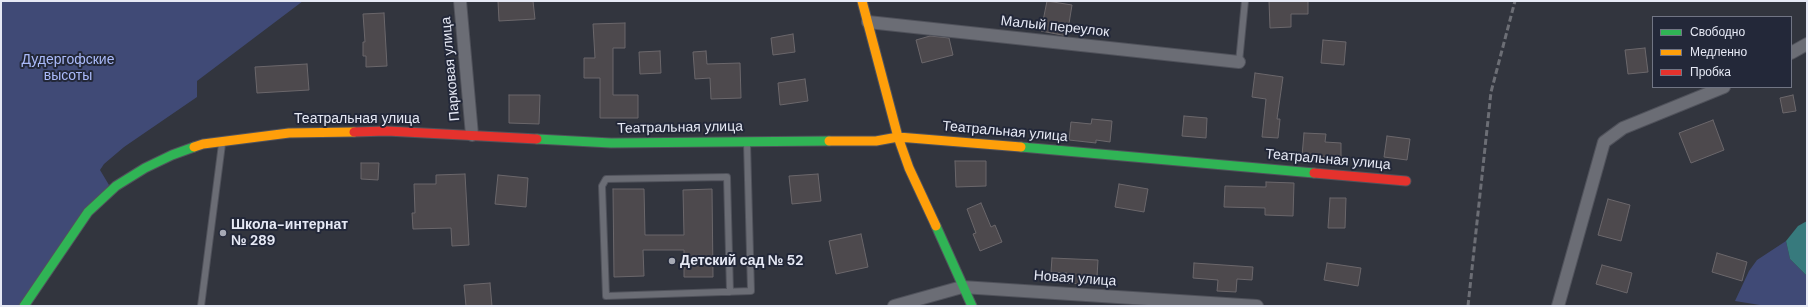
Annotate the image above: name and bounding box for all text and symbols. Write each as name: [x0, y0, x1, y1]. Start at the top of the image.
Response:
street label: Малый переулок: [1000, 13, 1110, 41]
street label: Парковая улица: [438, 16, 464, 122]
legend: [1652, 16, 1792, 88]
text: Свободно: [1690, 24, 1745, 40]
text: Медленно: [1690, 44, 1747, 60]
park label: Дудергофские высоты: [22, 52, 114, 84]
text: Пробка: [1690, 64, 1731, 80]
street label: Театральная улица: [294, 111, 420, 127]
street label: Театральная улица: [942, 118, 1068, 146]
street label: Театральная улица: [617, 119, 743, 137]
street label: Театральная улица: [1265, 146, 1391, 174]
place label: Школа-интернат № 289: [231, 217, 348, 250]
marker: Школа-интернат № 289: [218, 228, 228, 238]
place label: Детский сад № 52: [680, 253, 803, 269]
marker: Детский сад № 52: [667, 256, 677, 266]
street label: Новая улица: [1033, 268, 1117, 290]

